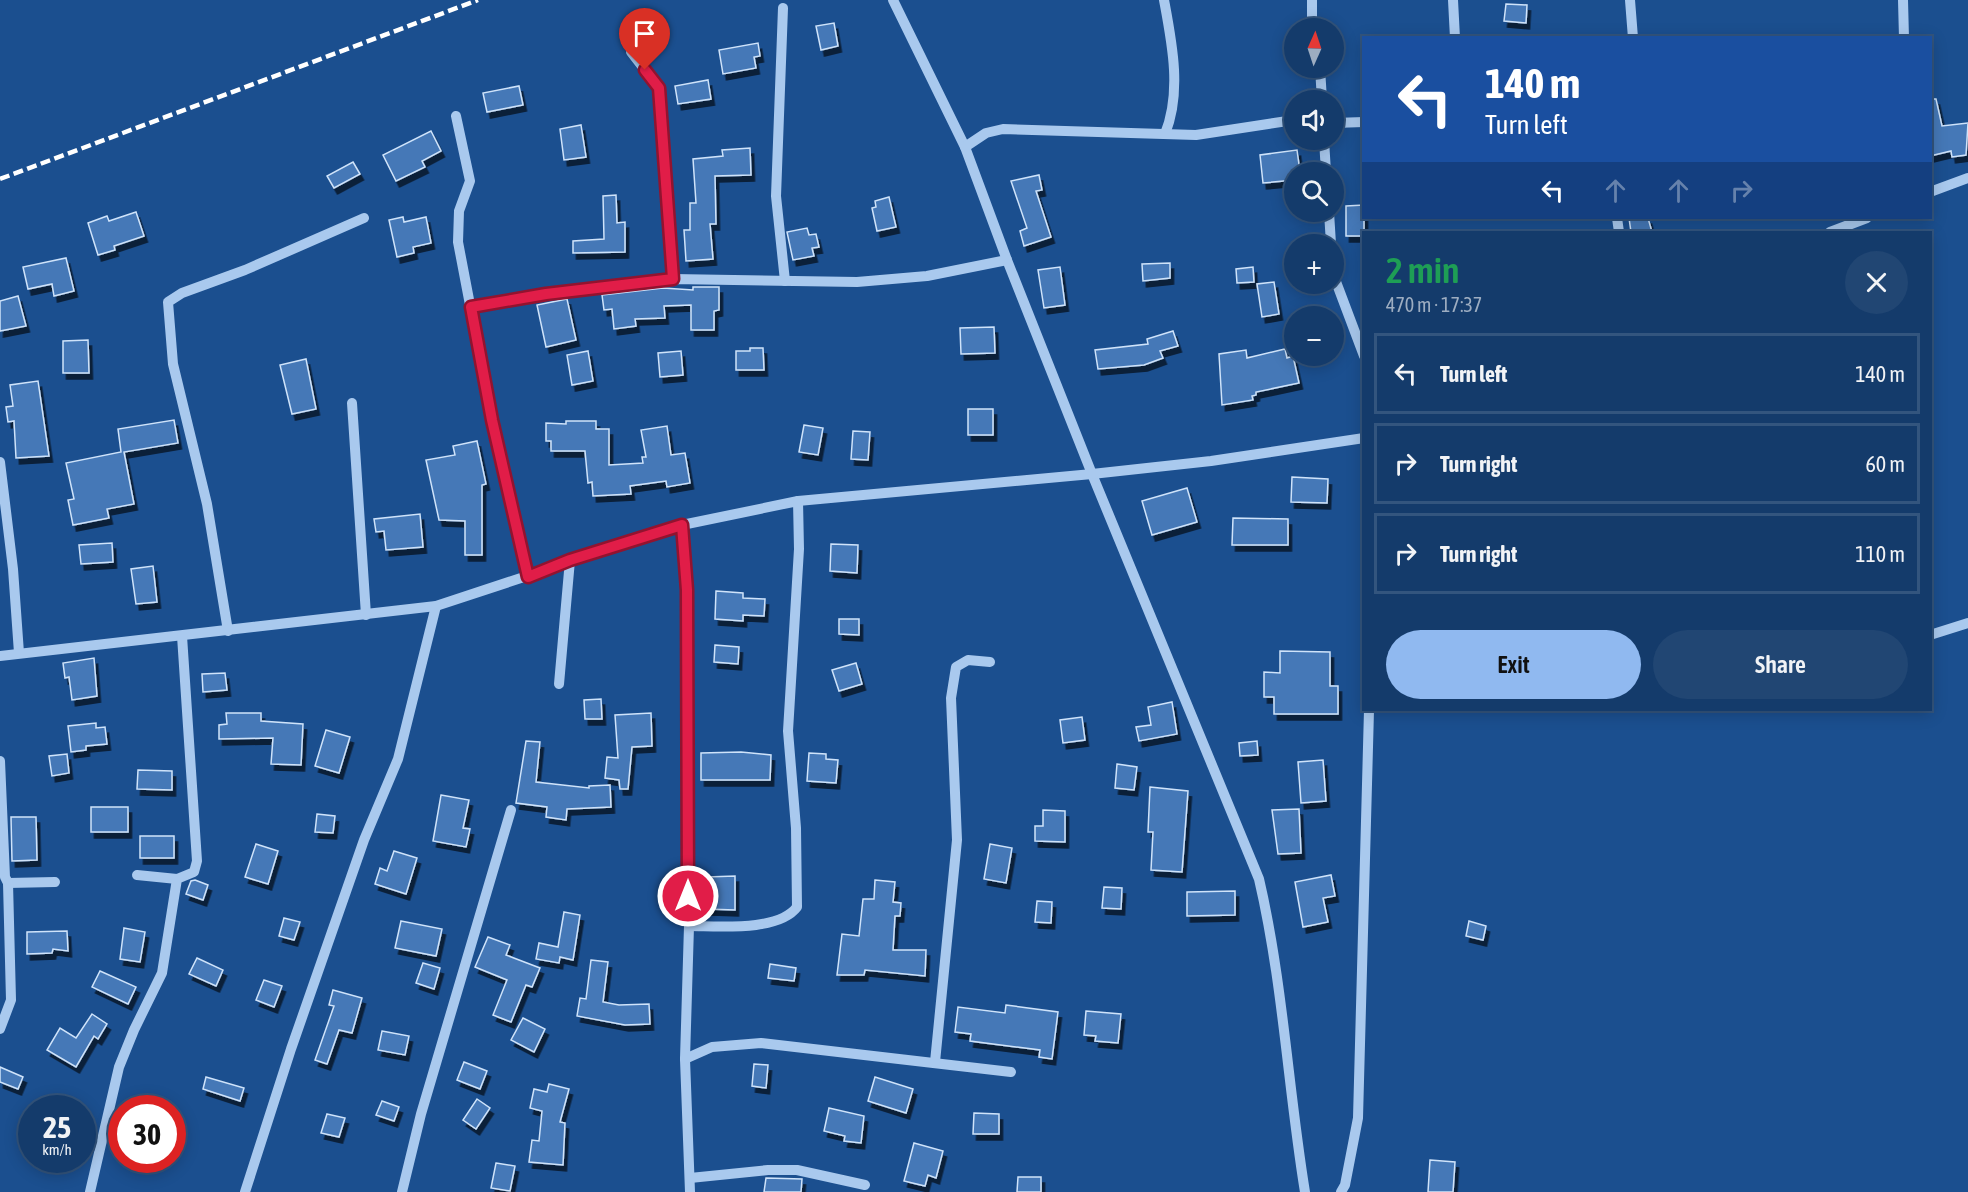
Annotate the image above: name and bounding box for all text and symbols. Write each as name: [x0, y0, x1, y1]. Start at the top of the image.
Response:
pin: [619, 8, 670, 70]
icon: arrive: [628, 17, 661, 50]
north arrow: [1284, 18, 1344, 78]
map controls: [1284, 18, 1344, 366]
text: 140 m: [1485, 59, 1580, 107]
icon: left: [1386, 60, 1464, 138]
button: sound: [1284, 90, 1344, 150]
text: Turn left: [1485, 109, 1568, 140]
button: search: [1284, 162, 1344, 222]
icon: left: [1536, 174, 1569, 207]
icon: ahead: [1599, 174, 1632, 207]
icon: ahead: [1662, 174, 1695, 207]
icon: right: [1725, 174, 1758, 207]
button: +: [1284, 234, 1344, 294]
text: 2 min: [1386, 249, 1460, 291]
button: close: [1845, 251, 1908, 314]
text: 470 m · 17:37: [1386, 293, 1482, 316]
button: −: [1284, 306, 1344, 366]
icon: left: [1389, 357, 1422, 390]
text: Turn left: [1440, 361, 1507, 387]
text: 140 m: [1855, 361, 1905, 387]
icon: right: [1389, 447, 1422, 480]
text: Turn right: [1440, 451, 1517, 477]
text: 60 m: [1865, 451, 1905, 477]
icon: right: [1389, 537, 1422, 570]
text: Turn right: [1440, 541, 1517, 567]
text: 110 m: [1855, 541, 1905, 567]
button: Exit: [1386, 630, 1641, 699]
button: Share: [1653, 630, 1908, 699]
position arrow: [656, 864, 720, 928]
speed limit sign: 30: [108, 1095, 186, 1173]
text: 25: [43, 1110, 71, 1144]
text: km/h: [42, 1141, 72, 1158]

